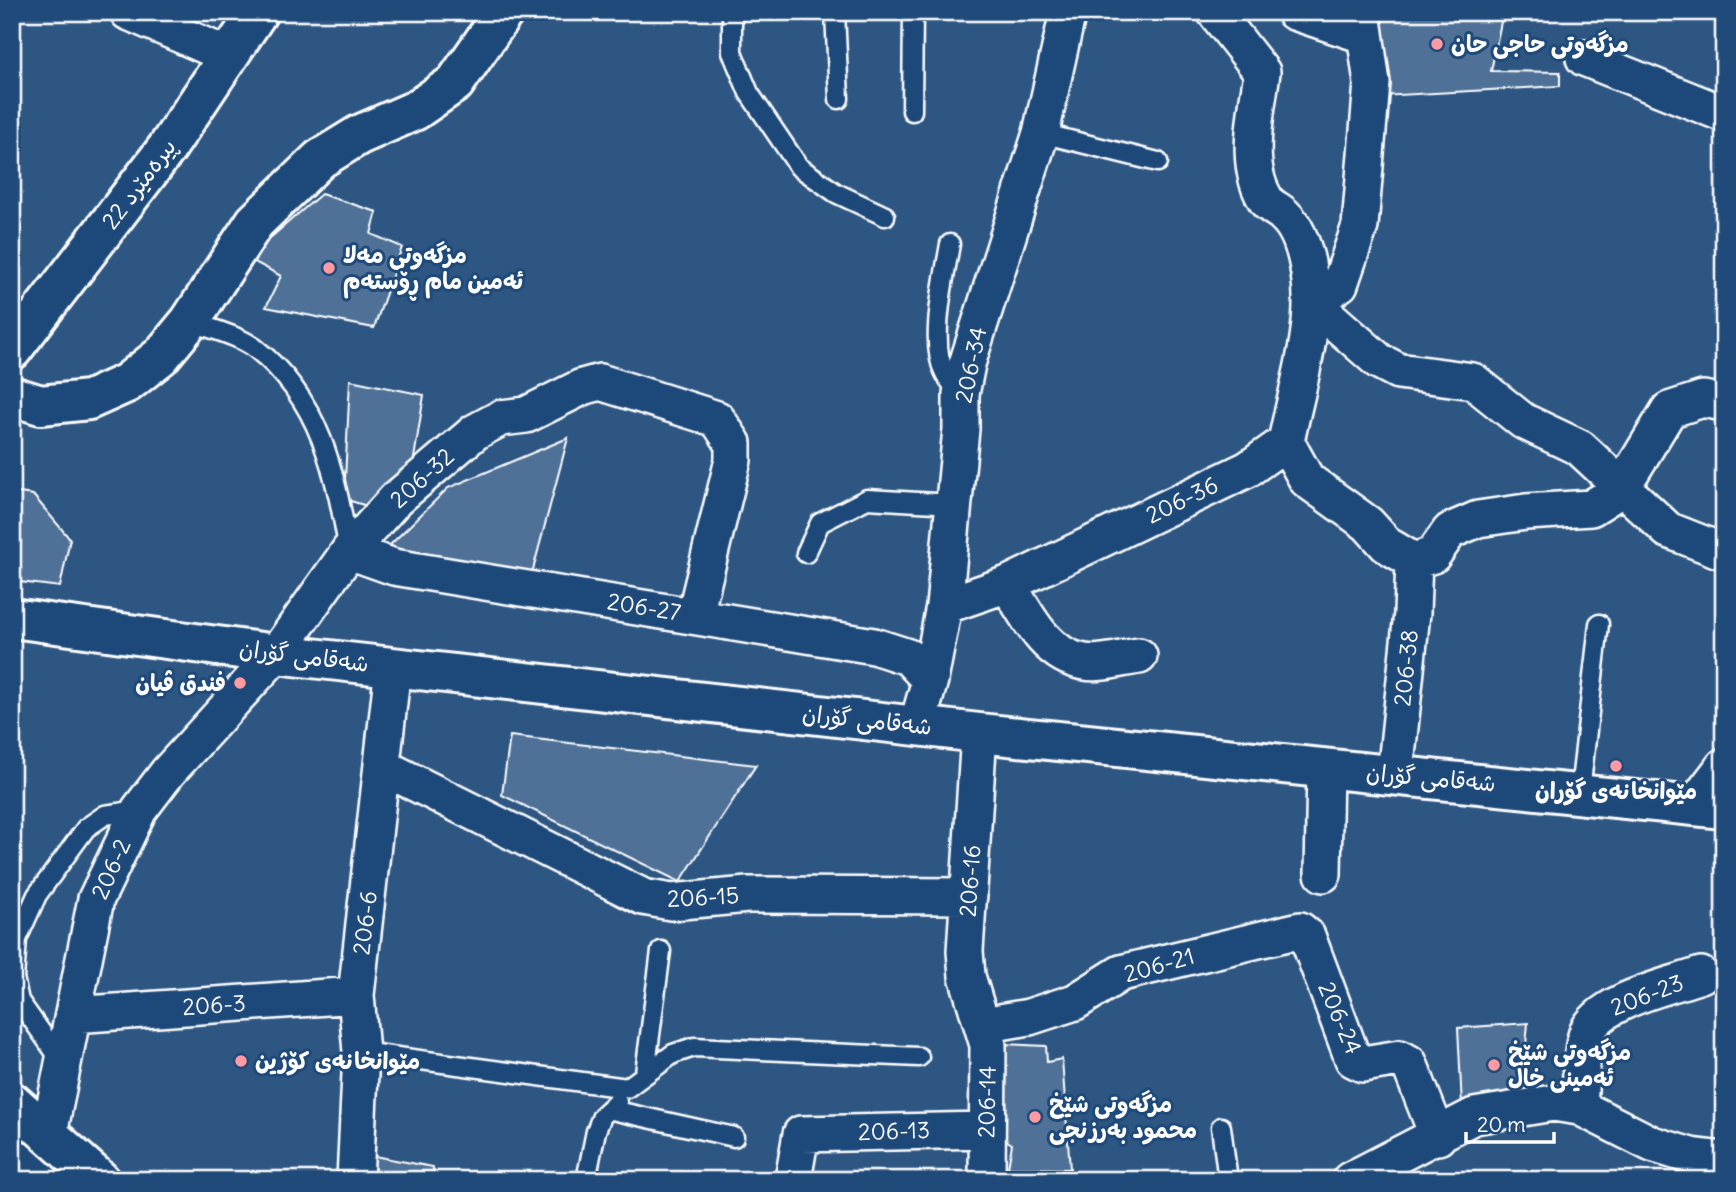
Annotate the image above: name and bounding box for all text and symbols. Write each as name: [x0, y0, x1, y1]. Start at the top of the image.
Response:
place label: مزگەوتی حاجی حان: [1451, 29, 1629, 59]
marker: مزگەوتی حاجی حان: [1429, 36, 1445, 52]
street label: 22 پیرەمێرد: [95, 133, 183, 235]
place label: مزگەوتی مەلا ئەمین مام ڕۆستەم: [343, 240, 524, 301]
marker: مزگەوتی مەلا ئەمین مام ڕۆستەم: [321, 260, 337, 276]
street label: 206-34: [948, 324, 993, 405]
street label: 206-32: [384, 441, 460, 514]
street label: 206-36: [1141, 470, 1223, 529]
street label: 206-27: [605, 586, 683, 627]
street label: 206-38: [1387, 628, 1424, 708]
street label: شەقامی گۆران: [238, 633, 370, 679]
place label: فندق ڤيان: [135, 668, 226, 697]
marker: فندق ڤيان: [232, 675, 248, 691]
street label: شەقامی گۆران: [801, 698, 933, 742]
street label: شەقامی گۆران: [1365, 757, 1497, 799]
marker: مێوانخانەی گۆران: [1608, 758, 1624, 774]
place label: مێوانخانەی گۆران: [1535, 776, 1697, 806]
street label: 206-2: [85, 834, 137, 903]
street label: 206-16: [953, 844, 986, 918]
street label: 206-15: [666, 880, 740, 913]
street label: 206-6: [346, 889, 383, 957]
street label: 206-21: [1120, 941, 1197, 988]
street label: 206-23: [1606, 967, 1687, 1022]
street label: 206-24: [1312, 977, 1369, 1058]
street label: 206-3: [181, 988, 247, 1021]
place label: مزگەوتی شێخ ئەمینی خال: [1508, 1037, 1631, 1093]
place label: مێوانخانەی کۆژین: [255, 1046, 420, 1076]
marker: مێوانخانەی کۆژین: [233, 1053, 249, 1069]
marker: مزگەوتی شێخ ئەمینی خال: [1486, 1057, 1502, 1073]
street label: 206-14: [971, 1066, 1002, 1138]
place label: مزگەوتی شێخ محمود بەرزنجی: [1049, 1089, 1197, 1145]
scale bar: [1466, 1101, 1554, 1145]
marker: مزگەوتی شێخ محمود بەرزنجی: [1027, 1109, 1043, 1125]
text: 20 m: [1477, 1111, 1526, 1138]
street label: 206-13: [858, 1115, 930, 1146]

